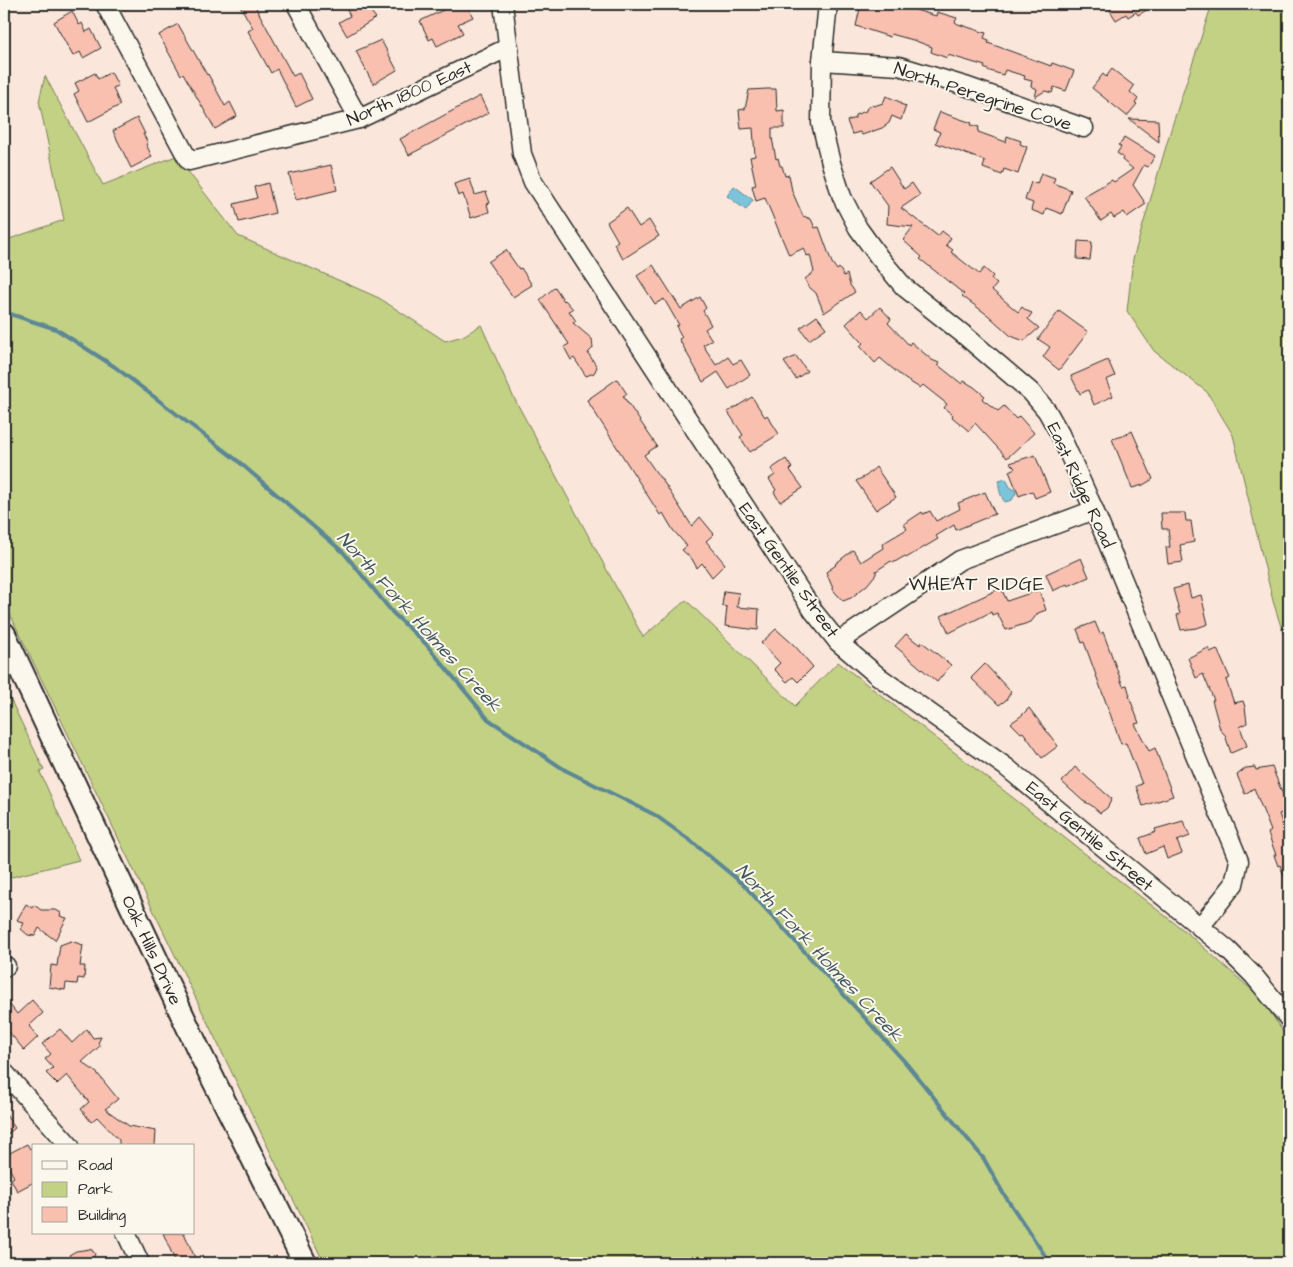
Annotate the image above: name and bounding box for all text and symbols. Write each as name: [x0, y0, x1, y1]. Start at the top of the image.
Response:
street label: North 1800 East: [343, 54, 476, 132]
street label: North Peregrine Cove: [890, 56, 1075, 138]
street label: East Ridge Road: [1040, 418, 1121, 552]
street label: East Gentile Street: [733, 498, 845, 644]
water label: North Fork Holmes Creek: [330, 526, 508, 719]
district label: WHEAT RIDGE: [909, 571, 1045, 598]
street label: East Gentile Street: [1020, 775, 1159, 898]
water label: North Fork Holmes Creek: [729, 858, 909, 1048]
street label: Oak Hills Drive: [115, 891, 188, 1009]
legend: [32, 1144, 195, 1234]
text: Road: [78, 1155, 113, 1176]
text: Park: [78, 1179, 113, 1200]
text: Building: [78, 1205, 126, 1227]

